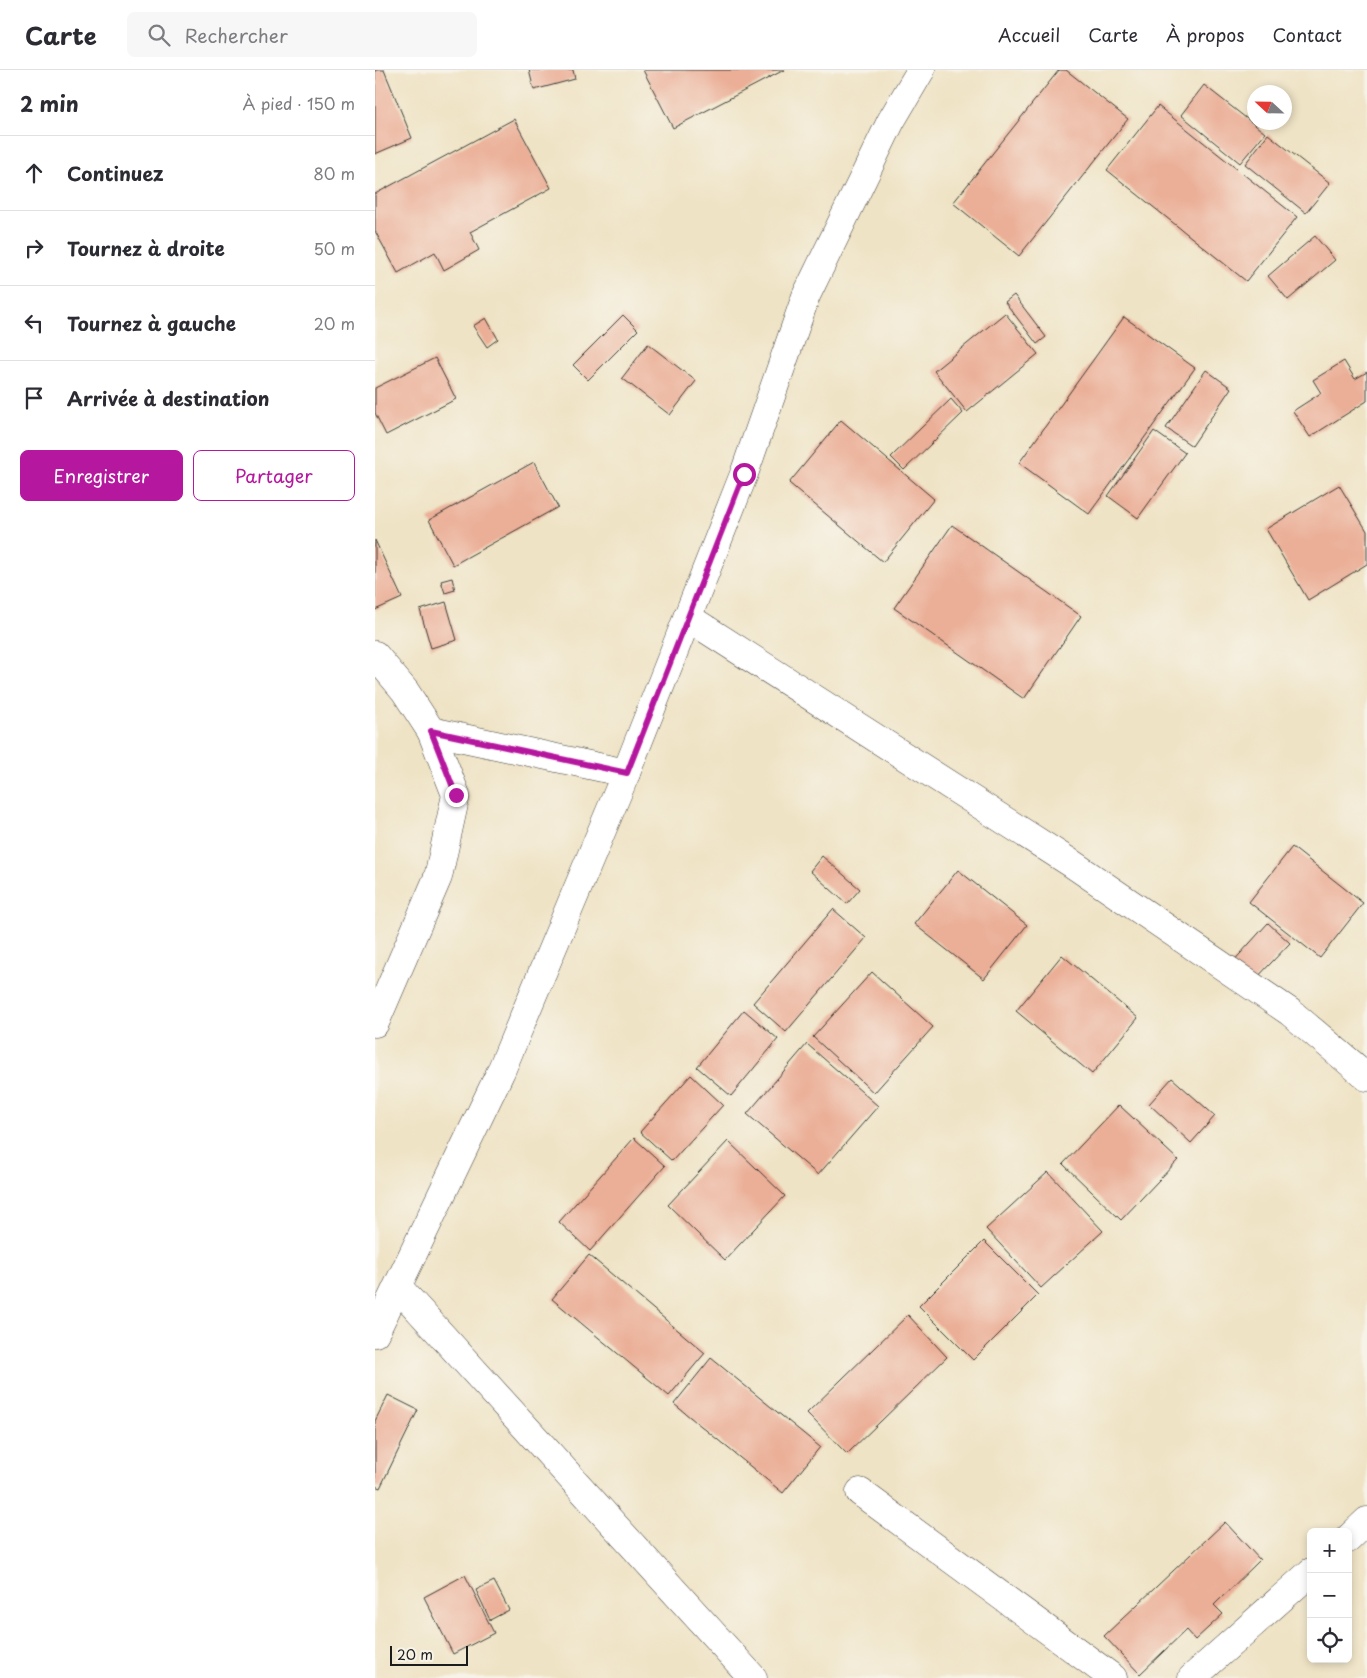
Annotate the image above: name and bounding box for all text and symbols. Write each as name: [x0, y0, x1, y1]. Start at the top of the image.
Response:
search box: [127, 12, 477, 57]
text: Carte: [25, 17, 97, 53]
icon: search: [145, 21, 173, 49]
text: Rechercher: [185, 21, 288, 49]
text: Accueil: [998, 21, 1060, 48]
text: Carte: [1088, 21, 1138, 48]
text: À propos: [1166, 21, 1244, 48]
text: Contact: [1272, 21, 1342, 48]
north arrow: [1247, 85, 1292, 130]
text: 2 min: [20, 87, 79, 119]
text: À pied · 150 m: [242, 91, 355, 115]
icon: ahead: [20, 159, 48, 187]
text: Continuez: [67, 159, 164, 187]
text: 80 m: [313, 161, 355, 185]
icon: right: [20, 234, 48, 262]
text: Tournez à droite: [67, 234, 225, 262]
text: 50 m: [314, 236, 355, 260]
icon: left: [20, 309, 48, 337]
text: Tournez à gauche: [67, 309, 236, 337]
text: 20 m: [314, 311, 355, 335]
icon: arrive: [20, 384, 48, 412]
text: Arrivée à destination: [67, 384, 270, 412]
button: Enregistrer: [20, 450, 183, 501]
button: Partager: [193, 450, 355, 501]
route start: [733, 463, 756, 486]
route end: [445, 784, 468, 807]
map controls: [1307, 1528, 1352, 1663]
button: +: [1307, 1528, 1352, 1573]
button: −: [1307, 1573, 1352, 1618]
button: locate: [1307, 1618, 1352, 1663]
scale bar: [390, 1643, 467, 1666]
text: 20 m: [397, 1644, 433, 1665]

